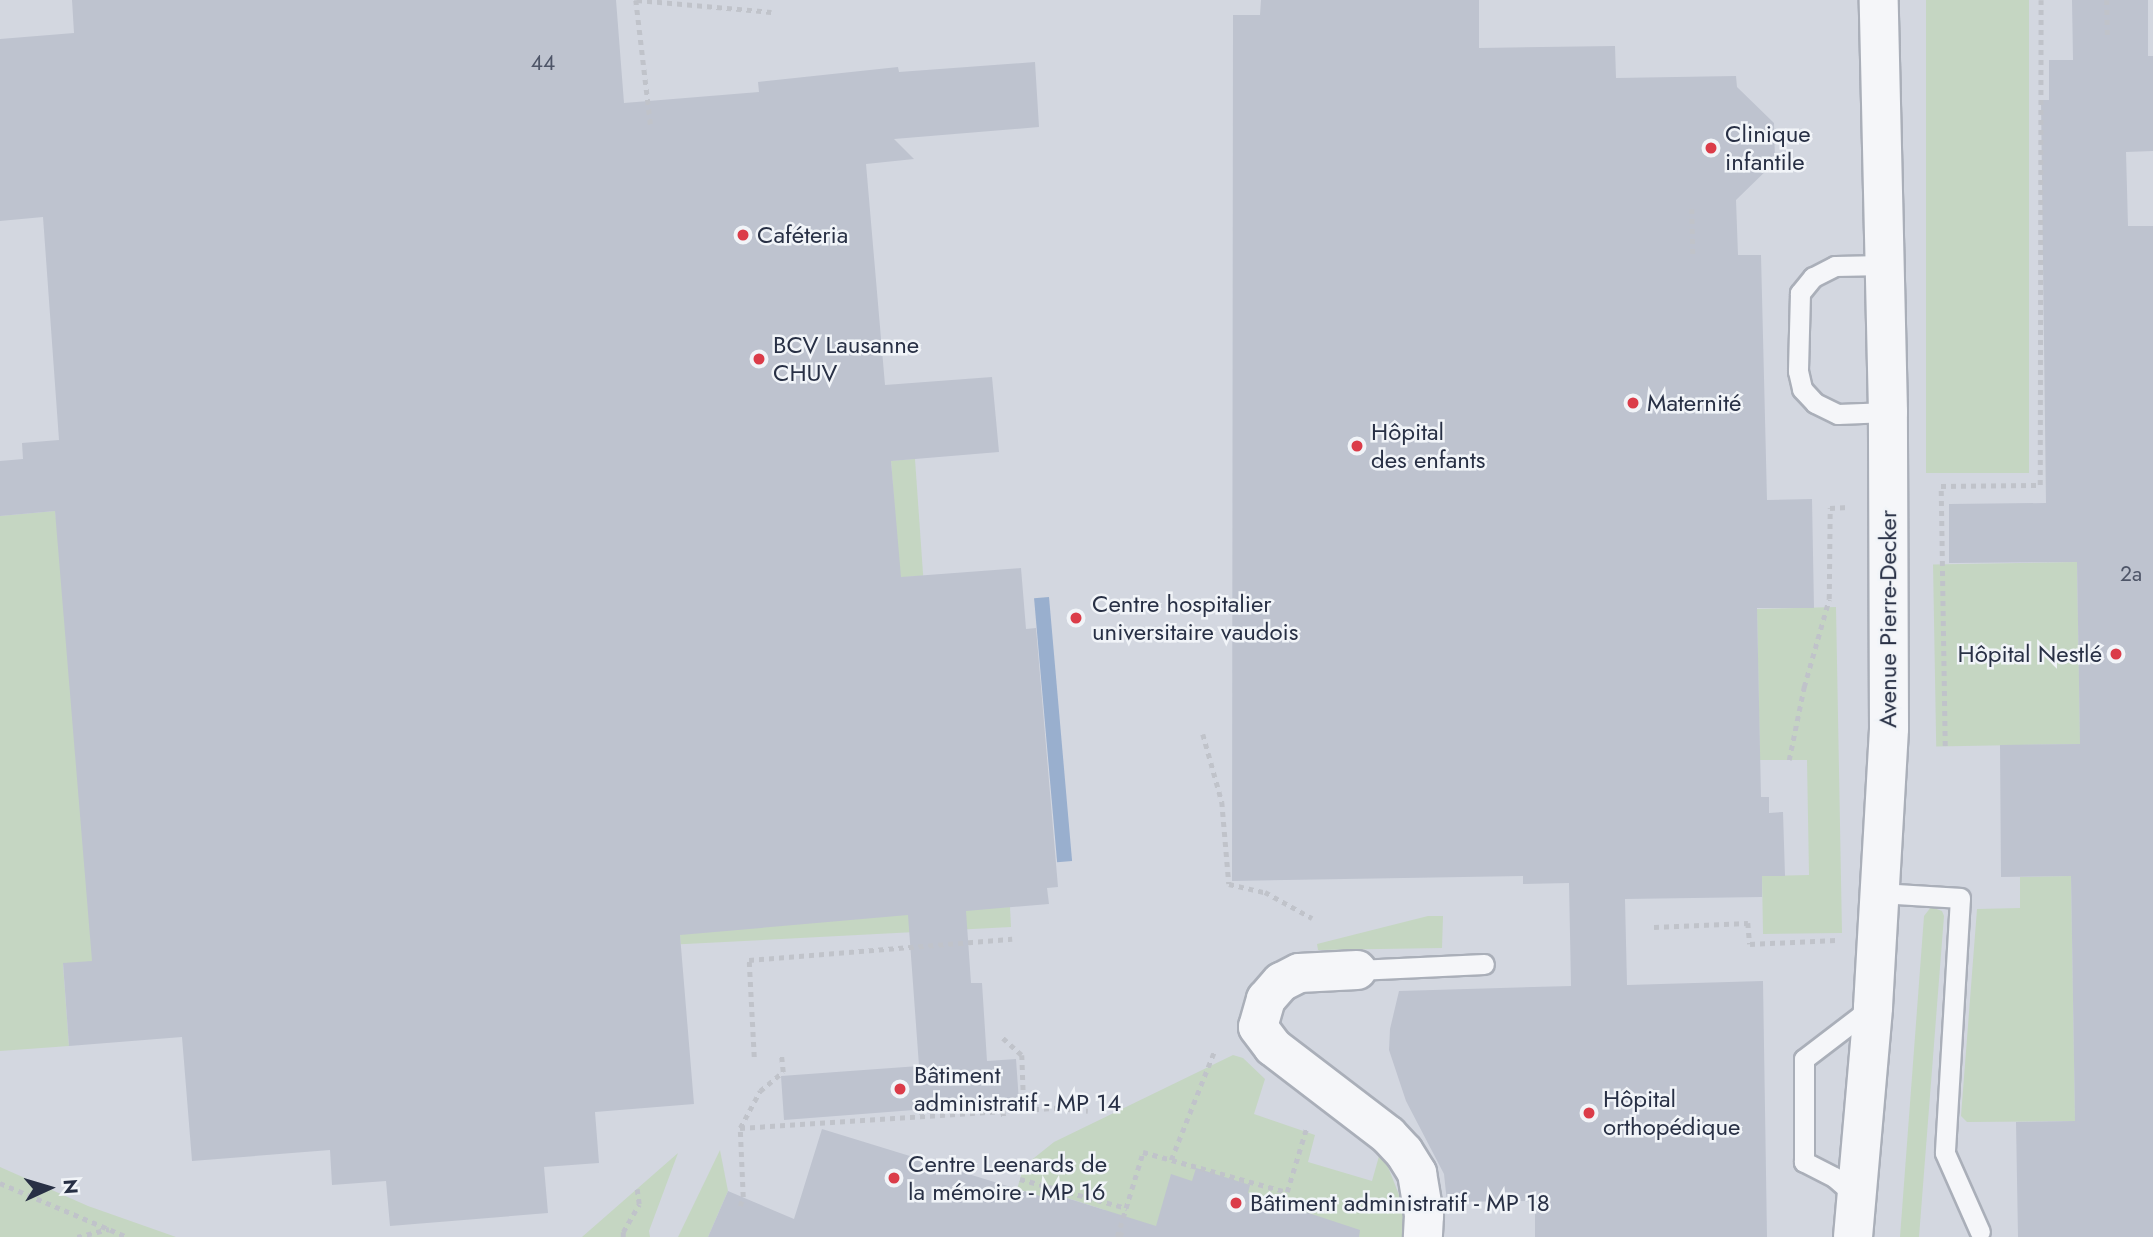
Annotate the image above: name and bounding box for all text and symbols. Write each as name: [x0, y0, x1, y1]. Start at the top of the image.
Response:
house number: 44: [531, 50, 555, 76]
place label: Clinique infantile: [1725, 120, 1811, 176]
marker: Clinique infantile: [1703, 140, 1719, 156]
place label: Caféteria: [757, 221, 848, 249]
marker: Caféteria: [735, 227, 751, 243]
place label: BCV Lausanne CHUV: [773, 331, 919, 387]
marker: BCV Lausanne CHUV: [751, 351, 767, 367]
place label: Maternité: [1647, 389, 1741, 417]
marker: Maternité: [1625, 395, 1641, 411]
place label: Hôpital des enfants: [1371, 418, 1485, 474]
marker: Hôpital des enfants: [1349, 438, 1365, 454]
street label: Avenue Pierre-Decker: [1874, 510, 1902, 728]
house number: 2a: [2120, 561, 2142, 587]
place label: Centre hospitalier universitaire vaudois: [1092, 590, 1299, 646]
marker: Centre hospitalier universitaire vaudois: [1066, 608, 1086, 628]
place label: Hôpital Nestlé: [1958, 640, 2102, 668]
marker: Hôpital Nestlé: [2108, 646, 2124, 662]
place label: Bâtiment administratif - MP 14: [914, 1061, 1121, 1117]
marker: Bâtiment administratif - MP 14: [892, 1081, 908, 1097]
place label: Hôpital orthopédique: [1603, 1085, 1740, 1141]
marker: Hôpital orthopédique: [1581, 1105, 1597, 1121]
place label: Centre Leenards de la mémoire - MP 16: [908, 1150, 1107, 1206]
north arrow: [14, 1153, 84, 1223]
marker: Centre Leenards de la mémoire - MP 16: [886, 1170, 902, 1186]
text: N: [56, 1178, 84, 1195]
place label: Bâtiment administratif - MP 18: [1250, 1189, 1550, 1217]
marker: Bâtiment administratif - MP 18: [1228, 1195, 1244, 1211]

